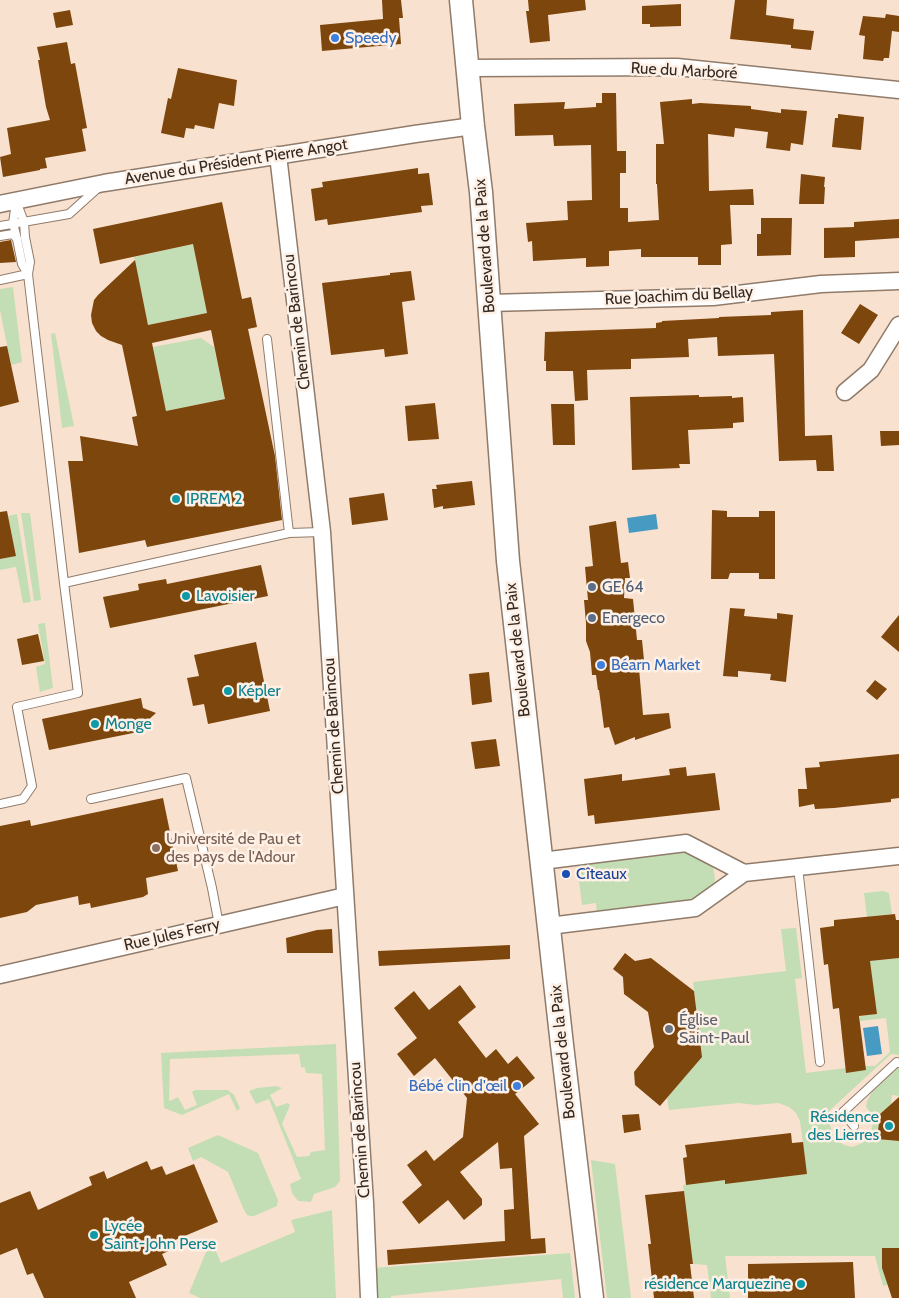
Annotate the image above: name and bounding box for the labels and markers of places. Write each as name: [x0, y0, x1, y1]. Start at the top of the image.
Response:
place label: Speedy: [345, 28, 397, 48]
marker: Speedy: [329, 32, 341, 44]
place label: IPREM 2: [186, 489, 243, 509]
marker: IPREM 2: [170, 493, 182, 505]
place label: GE 64: [602, 577, 644, 597]
marker: GE 64: [586, 581, 598, 593]
place label: Lavoisier: [196, 586, 255, 606]
marker: Lavoisier: [180, 590, 192, 602]
place label: Energeco: [602, 608, 665, 628]
marker: Energeco: [586, 612, 598, 624]
place label: Béarn Market: [611, 655, 700, 675]
marker: Béarn Market: [595, 659, 607, 671]
place label: Képler: [238, 681, 281, 701]
marker: Képler: [222, 685, 234, 697]
place label: Monge: [105, 714, 152, 734]
marker: Monge: [89, 718, 101, 730]
place label: Université de Pau et des pays de l'Adour: [166, 829, 301, 867]
marker: Université de Pau et des pays de l'Adour: [150, 842, 162, 854]
place label: Cîteaux: [576, 864, 627, 884]
marker: Cîteaux: [560, 868, 572, 880]
place label: Église Saint-Paul: [679, 1010, 749, 1048]
marker: Église Saint-Paul: [663, 1023, 675, 1035]
place label: Bébé clin d'œil: [409, 1076, 507, 1096]
marker: Bébé clin d'œil: [511, 1080, 523, 1092]
place label: Résidence des Lierres: [807, 1107, 879, 1145]
marker: Résidence des Lierres: [883, 1120, 895, 1132]
place label: Lycée Saint-John Perse: [104, 1216, 216, 1254]
marker: Lycée Saint-John Perse: [88, 1229, 100, 1241]
place label: résidence Marquezine: [644, 1274, 791, 1294]
marker: résidence Marquezine: [795, 1278, 807, 1290]

